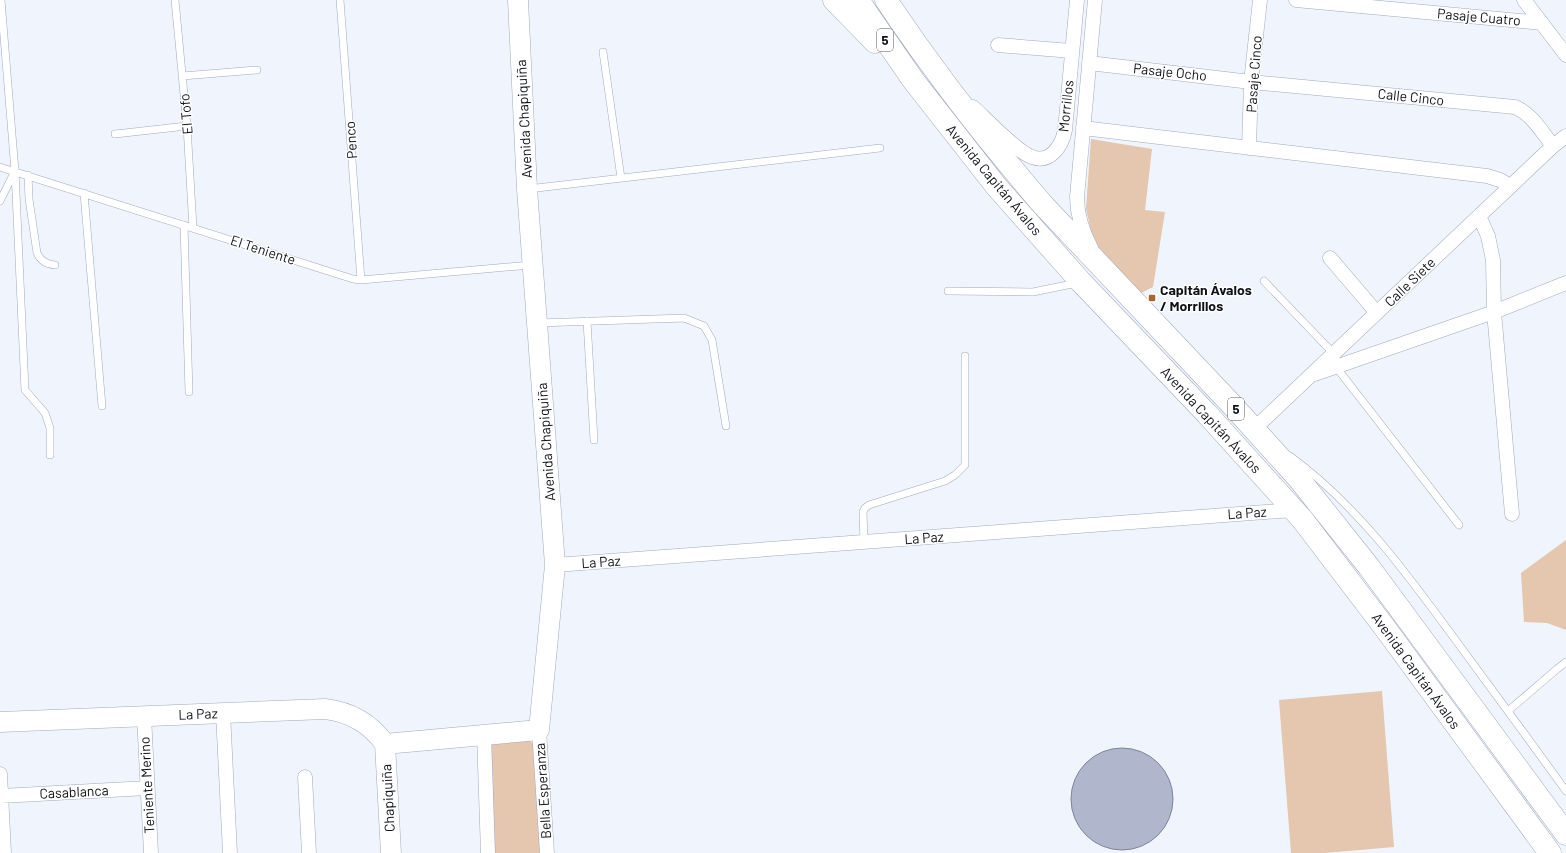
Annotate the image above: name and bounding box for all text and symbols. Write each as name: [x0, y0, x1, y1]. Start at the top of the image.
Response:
street label: Pasaje Cuatro: [1437, 4, 1522, 29]
road number: 5: [877, 29, 893, 51]
street label: Pasaje Cinco: [1242, 35, 1265, 113]
street label: Avenida Chapiquiña: [512, 59, 535, 179]
street label: Pasaje Ocho: [1132, 59, 1208, 84]
street label: Morrillos: [1054, 79, 1077, 133]
street label: Calle Cinco: [1377, 85, 1445, 108]
street label: El Tofo: [175, 93, 196, 135]
street label: Penco: [341, 121, 360, 159]
street label: Avenida Capitán Ávalos: [943, 121, 1046, 239]
street label: El Teniente: [228, 231, 298, 268]
street label: Calle Siete: [1381, 253, 1438, 310]
place label: Capitán Ávalos / Morrillos: [1160, 281, 1252, 314]
marker: Capitán Ávalos / Morrillos: [1147, 293, 1157, 303]
street label: Avenida Capitán Ávalos: [1158, 363, 1265, 477]
street label: Avenida Chapiquiña: [533, 382, 558, 502]
road number: 5: [1228, 398, 1244, 420]
street label: La Paz: [1227, 503, 1267, 522]
street label: La Paz: [904, 528, 944, 547]
street label: La Paz: [581, 552, 621, 571]
street label: Avenida Capitán Ávalos: [1369, 609, 1464, 732]
street label: La Paz: [178, 704, 218, 723]
street label: Teniente Merino: [135, 736, 158, 834]
street label: Bella Esperanza: [531, 743, 554, 840]
street label: Chapiquiña: [377, 764, 398, 832]
street label: Casablanca: [39, 781, 109, 802]

